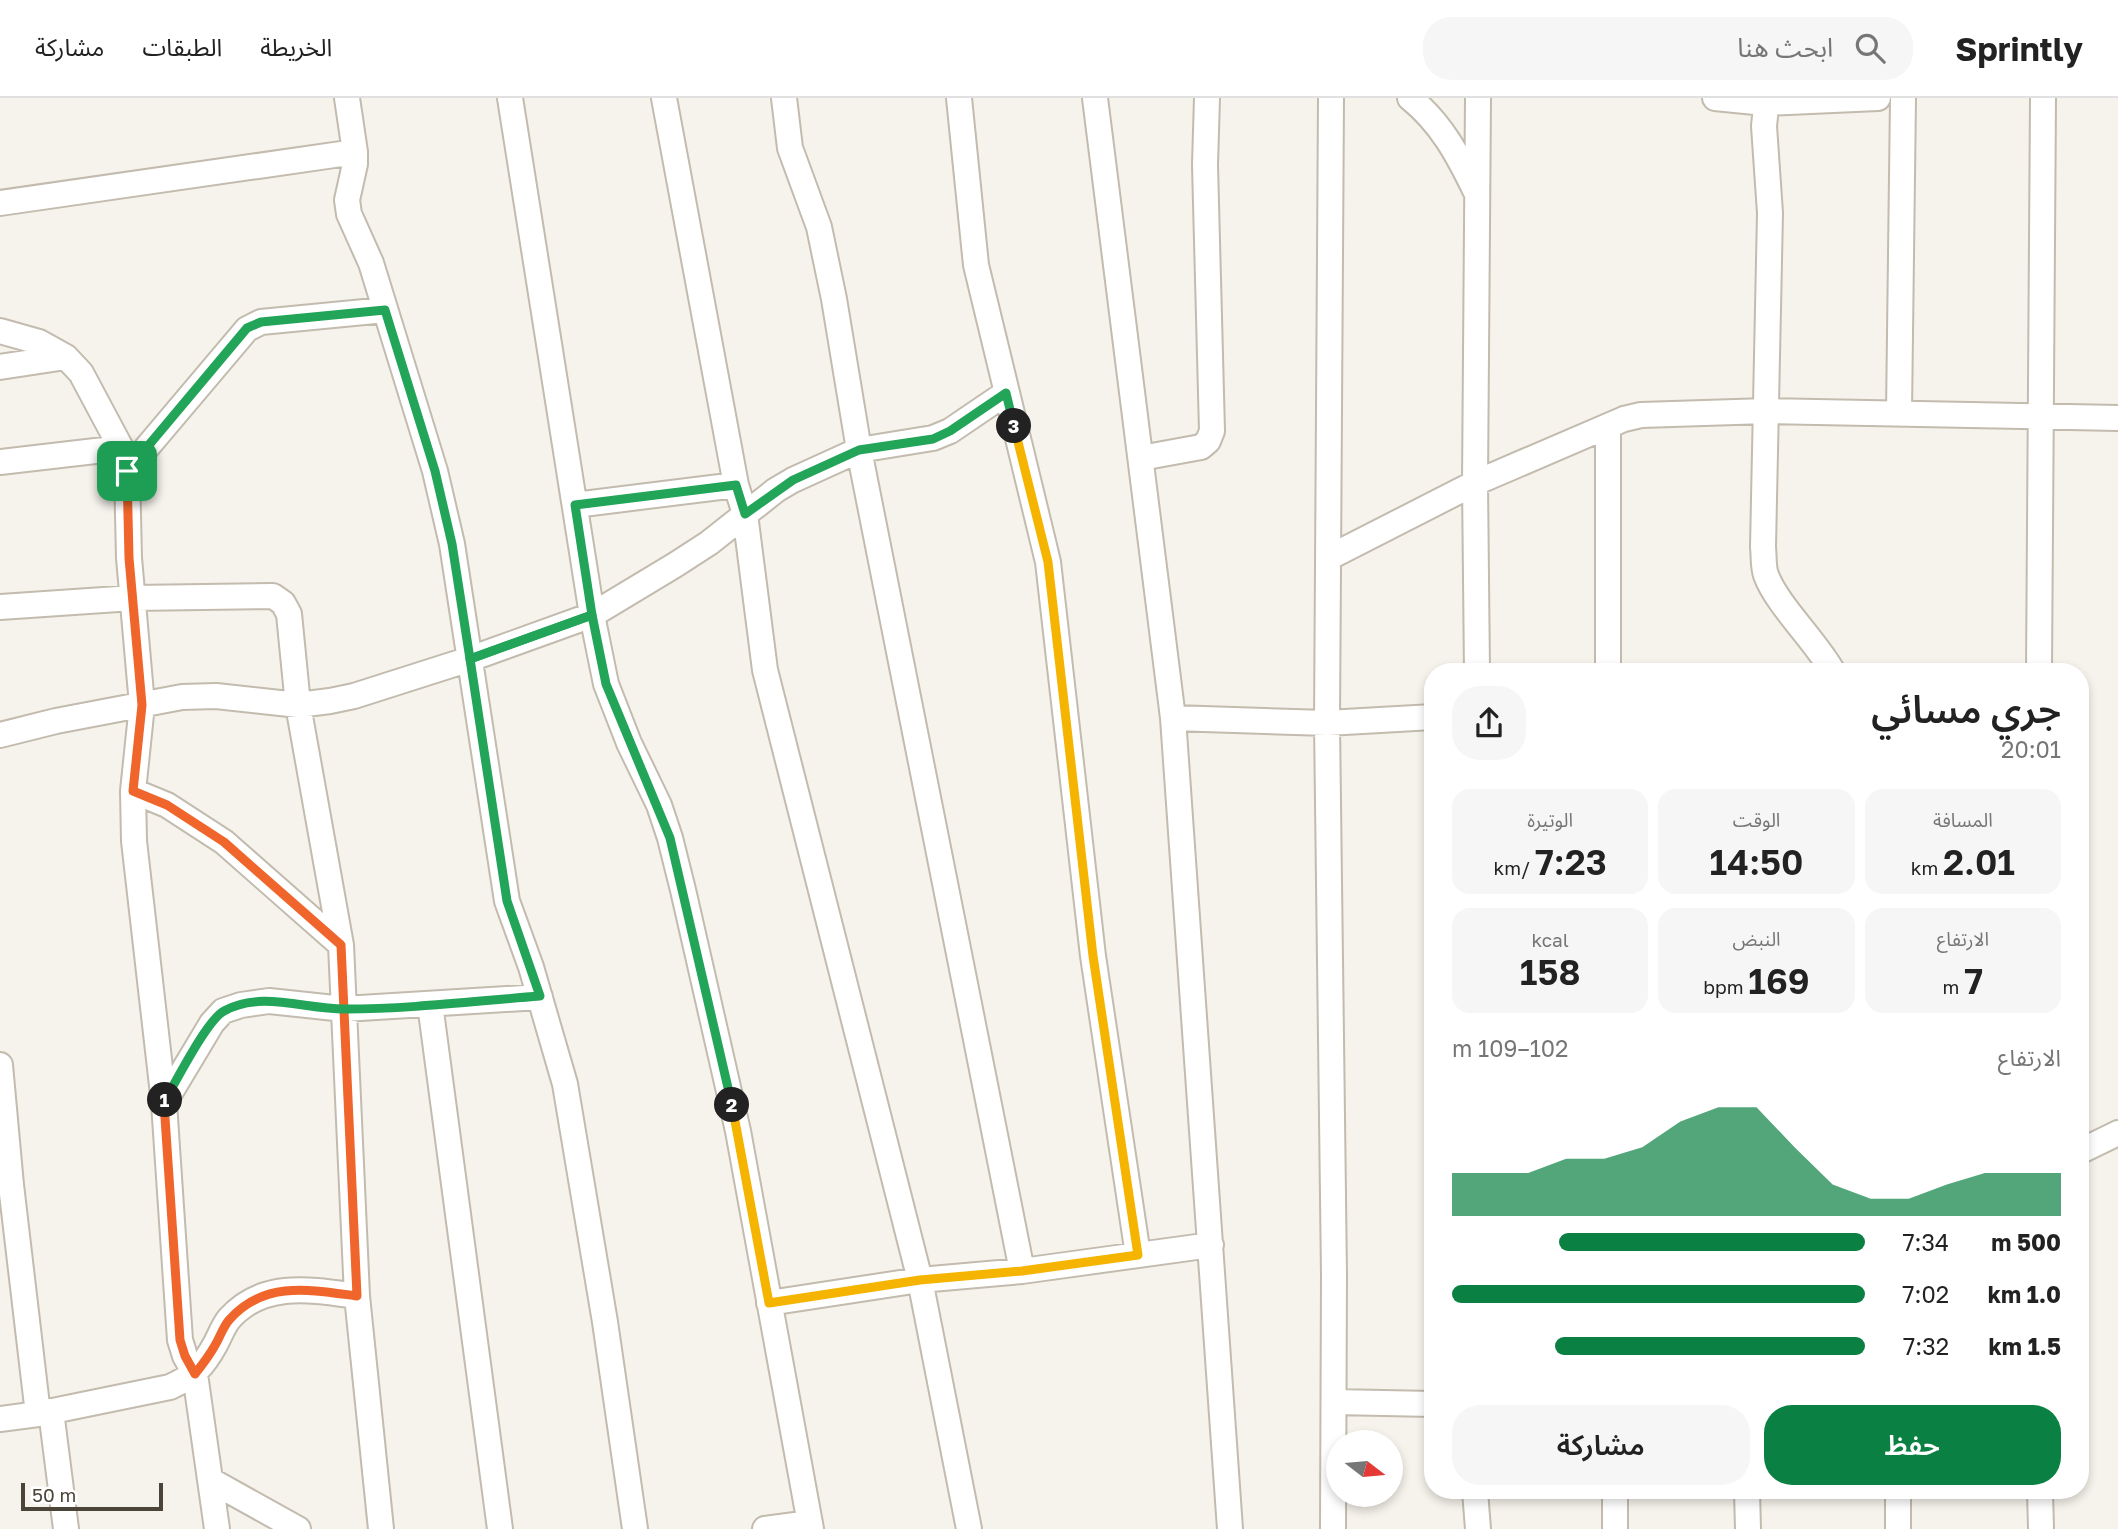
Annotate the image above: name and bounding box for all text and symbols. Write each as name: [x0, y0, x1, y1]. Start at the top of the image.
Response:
search box: [1423, 17, 1913, 80]
icon: search: [1851, 29, 1889, 67]
text: Sprintly: [1955, 29, 2083, 68]
text: مشاركة: [35, 32, 104, 61]
text: الطبقات: [142, 32, 222, 61]
text: الخريطة: [260, 32, 332, 61]
text: ابحث هنا: [1737, 32, 1833, 63]
pin: 3: [996, 408, 1032, 444]
text: 3: [1008, 414, 1019, 437]
pin: [97, 441, 157, 501]
icon: arrive: [108, 452, 146, 490]
button: share: [1452, 686, 1526, 760]
text: جري مسائي: [1871, 686, 2061, 731]
text: 20:01: [2001, 735, 2061, 763]
text: الوتيرة: [1527, 808, 1573, 831]
text: الوقت: [1733, 808, 1780, 831]
text: المسافة: [1933, 808, 1993, 831]
text: 7:23: [1535, 841, 1607, 883]
text: 14:50: [1710, 841, 1803, 883]
text: 2.01: [1943, 841, 2015, 883]
text: /km: [1494, 856, 1535, 879]
text: km: [1911, 856, 1943, 879]
text: النبض: [1732, 927, 1781, 950]
text: الارتفاع: [1937, 927, 1989, 950]
text: kcal: [1531, 928, 1569, 951]
text: 158: [1520, 951, 1580, 993]
text: 169: [1748, 960, 1810, 1002]
text: 7: [1964, 960, 1983, 1002]
text: bpm: [1703, 975, 1748, 998]
text: m: [1943, 975, 1964, 998]
text: 102–109 m: [1452, 1034, 1568, 1062]
text: الارتفاع: [1998, 1043, 2061, 1071]
pin: 1: [148, 1082, 182, 1118]
text: 1: [160, 1088, 169, 1111]
pin: 2: [714, 1088, 750, 1122]
text: 2: [726, 1093, 737, 1116]
text: 7:34: [1902, 1228, 1949, 1256]
text: 500 m: [1991, 1228, 2061, 1256]
text: 7:02: [1902, 1280, 1949, 1308]
text: 1.0 km: [1988, 1280, 2061, 1308]
text: 7:32: [1903, 1332, 1949, 1360]
text: 1.5 km: [1989, 1332, 2061, 1360]
button: مشاركة: [1452, 1405, 1750, 1485]
button: حفظ: [1764, 1405, 2061, 1485]
north arrow: [1326, 1430, 1404, 1507]
map controls: [1326, 1430, 1403, 1507]
scale bar: [21, 1480, 163, 1512]
text: 50 m: [32, 1483, 76, 1506]

